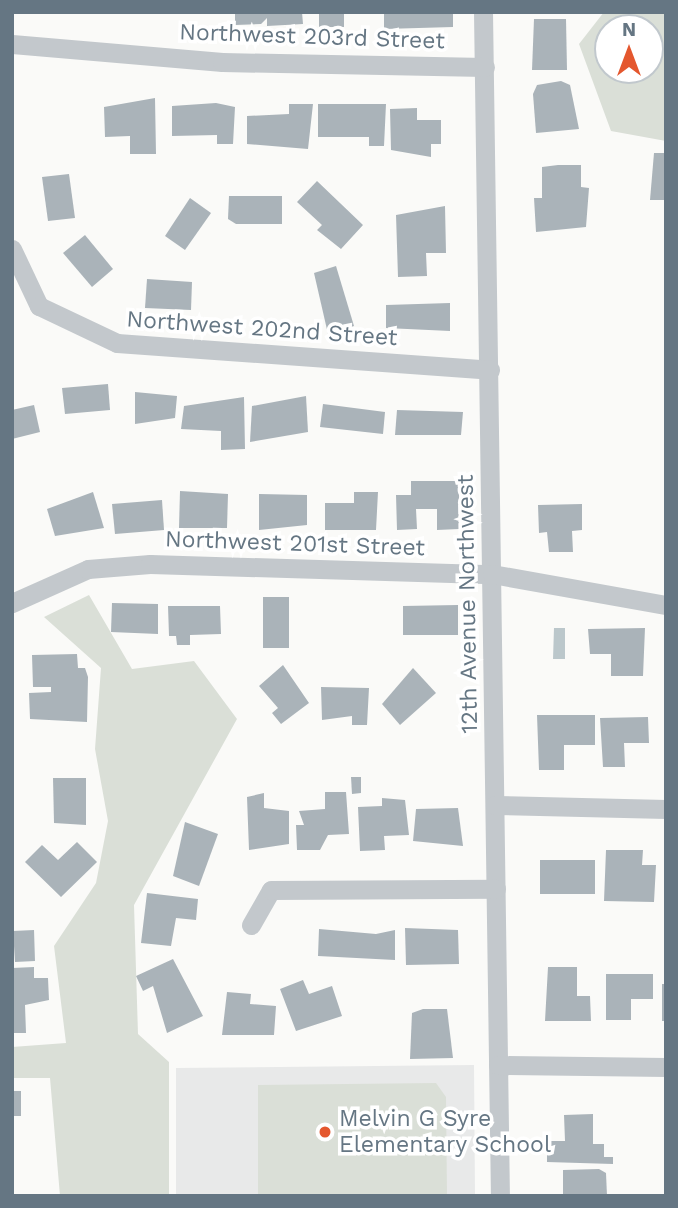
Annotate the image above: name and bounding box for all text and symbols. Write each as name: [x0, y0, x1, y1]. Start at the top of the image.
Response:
north arrow: [594, 14, 664, 84]
text: N: [622, 18, 636, 41]
street label: Northwest 203rd Street: [179, 19, 445, 55]
street label: Northwest 202nd Street: [126, 306, 398, 352]
street label: 12th Avenue Northwest: [452, 474, 484, 734]
street label: Northwest 201st Street: [165, 526, 425, 562]
place label: Melvin G Syre Elementary School: [339, 1105, 551, 1159]
marker: Melvin G Syre Elementary School: [317, 1124, 333, 1140]

